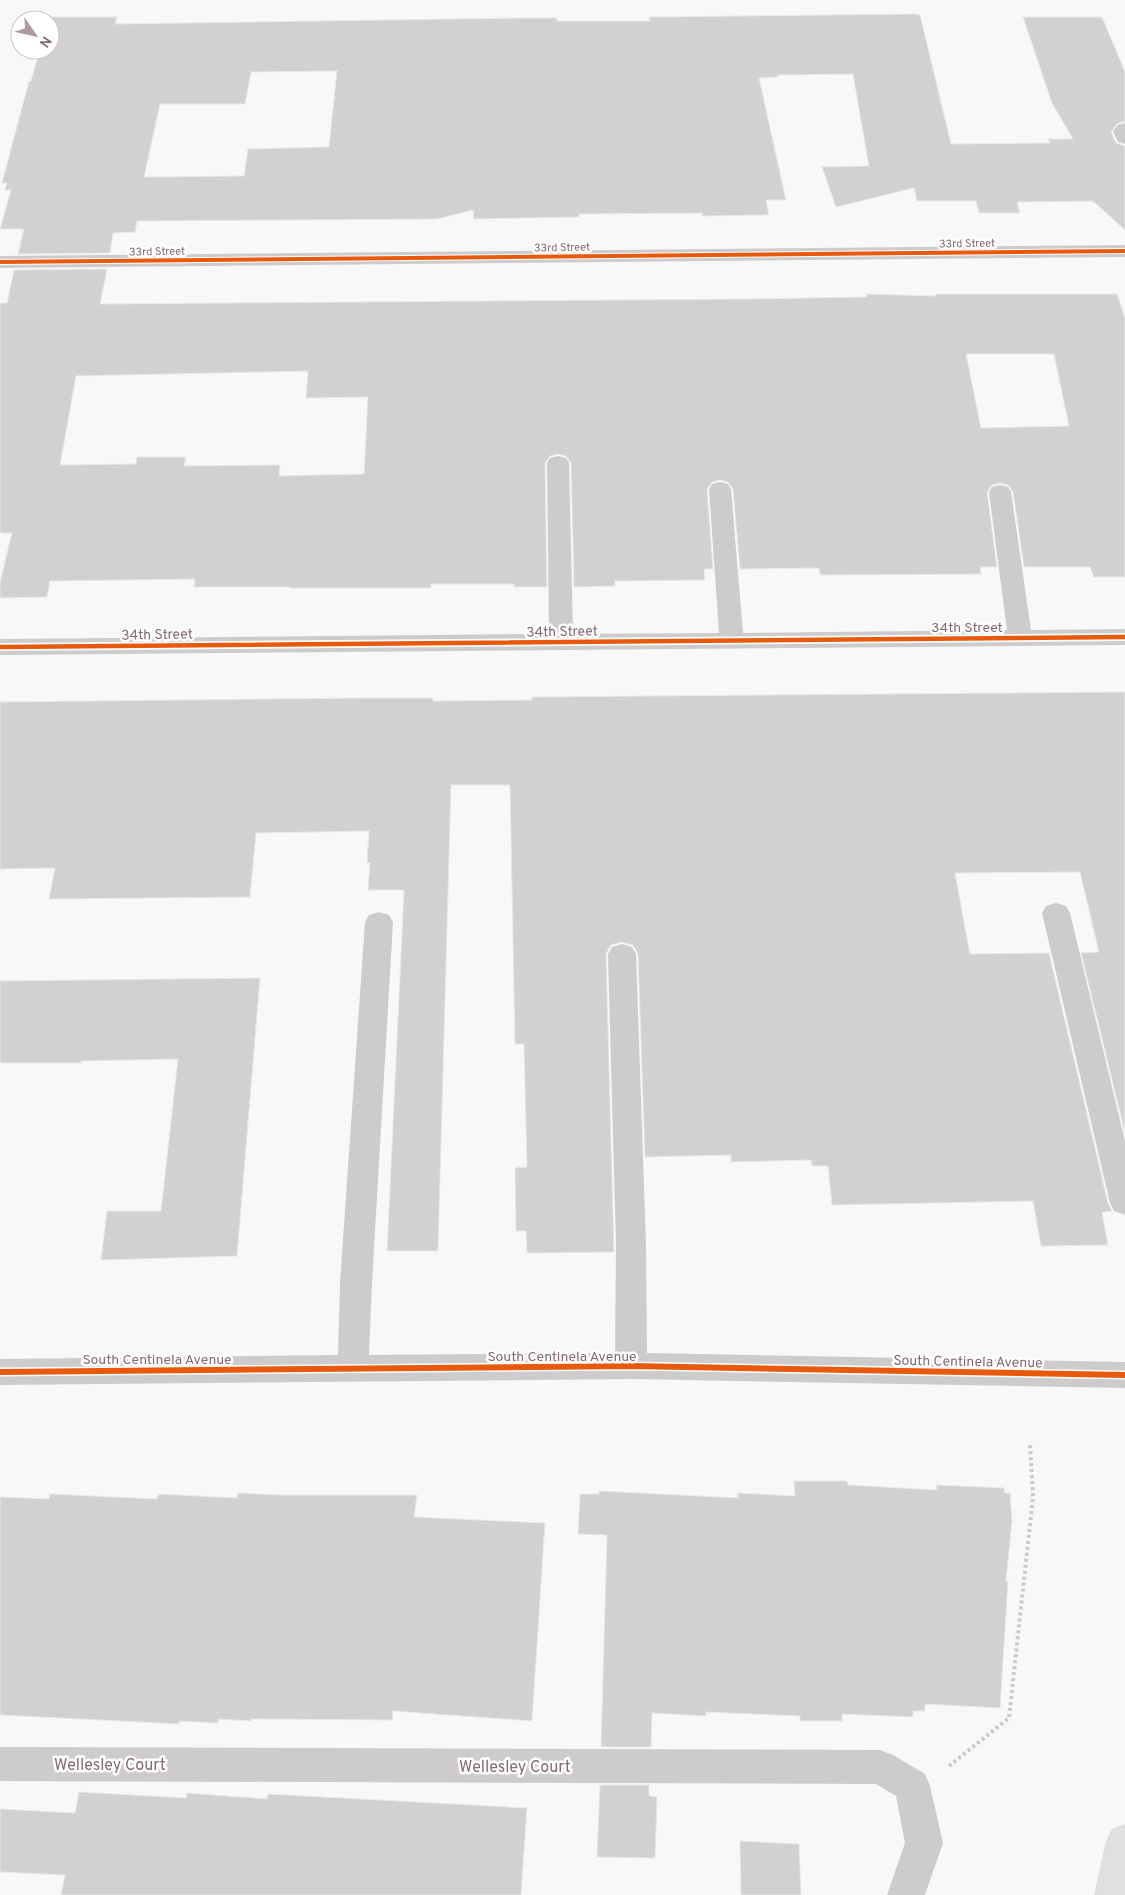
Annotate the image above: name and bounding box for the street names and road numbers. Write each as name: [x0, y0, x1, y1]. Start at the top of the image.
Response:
street label: 33rd Street: [939, 237, 995, 251]
street label: 33rd Street: [534, 241, 590, 255]
street label: 33rd Street: [129, 245, 185, 259]
street label: 34th Street: [931, 620, 1003, 637]
street label: 34th Street: [526, 623, 598, 642]
street label: 34th Street: [121, 626, 193, 645]
street label: South Centinela Avenue: [487, 1349, 637, 1366]
street label: South Centinela Avenue: [82, 1352, 232, 1369]
street label: South Centinela Avenue: [893, 1353, 1043, 1372]
street label: Wellesley Court: [54, 1756, 166, 1776]
street label: Wellesley Court: [459, 1758, 571, 1778]

